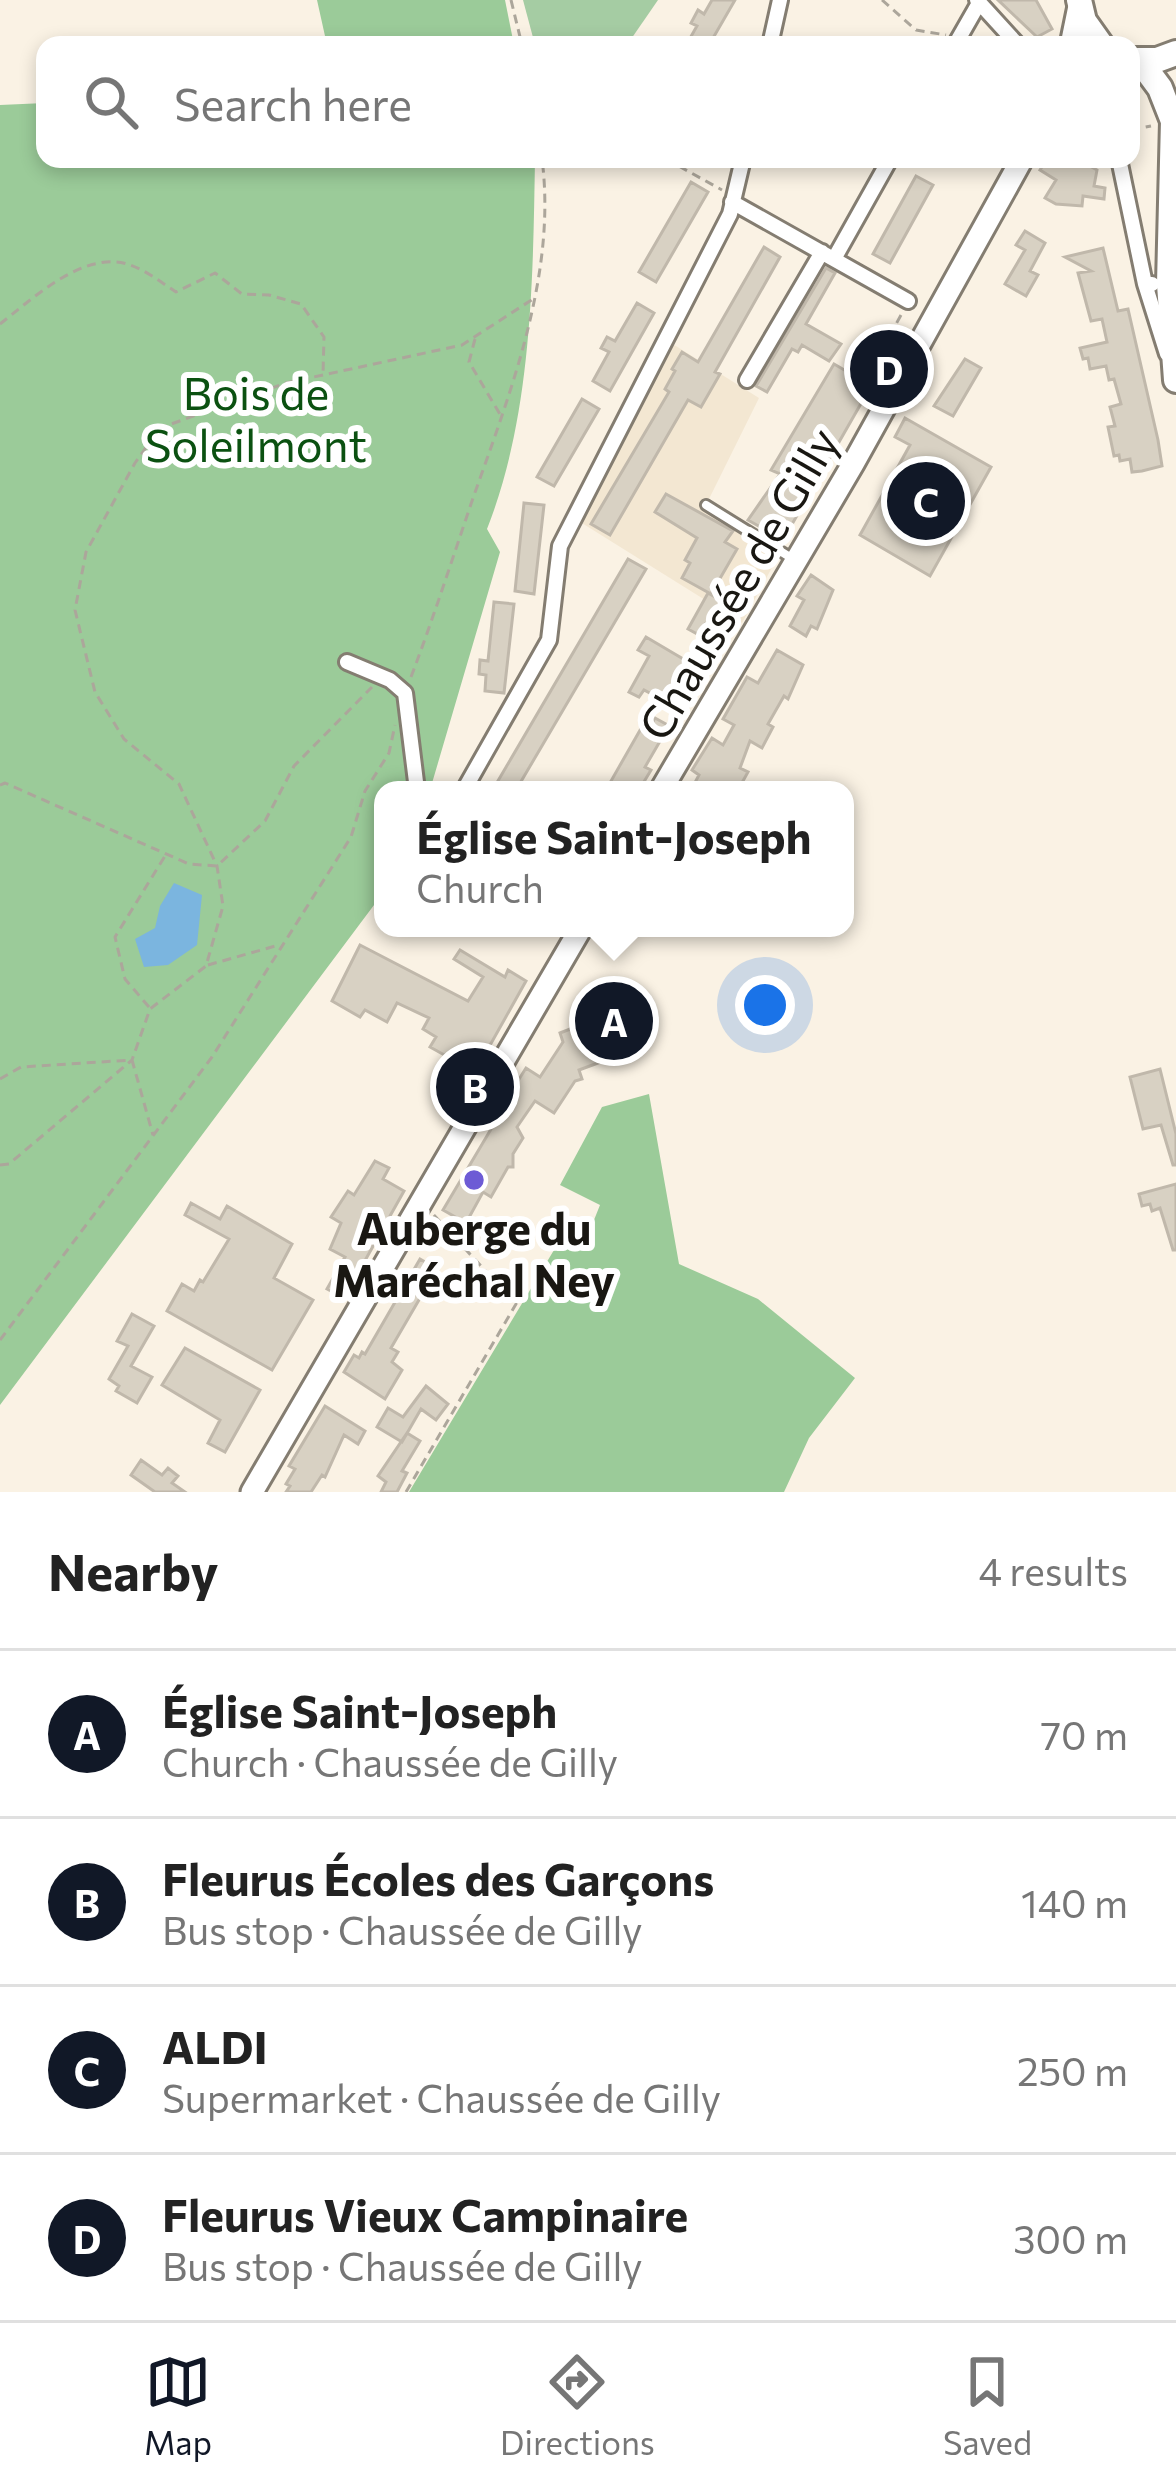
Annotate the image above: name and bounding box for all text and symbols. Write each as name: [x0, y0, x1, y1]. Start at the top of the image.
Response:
search box: [36, 36, 1140, 168]
icon: search: [78, 69, 144, 135]
text: Search here: [174, 75, 412, 130]
pin: D: [850, 324, 928, 414]
park label: Bois de Soleilmont: [145, 364, 367, 471]
street label: Chaussée de Gilly: [625, 417, 849, 749]
pin: C: [887, 456, 965, 546]
popup: [374, 781, 854, 937]
text: Église Saint-Joseph: [416, 808, 812, 863]
text: Church: [416, 863, 544, 911]
your location: [735, 975, 795, 1035]
pin: A: [575, 976, 653, 1066]
pin: B: [436, 1042, 514, 1132]
marker: Auberge du Maréchal Ney: [461, 1167, 487, 1193]
place label: Auberge du Maréchal Ney: [333, 1199, 615, 1306]
text: Nearby: [48, 1539, 218, 1602]
text: 4 results: [978, 1546, 1128, 1594]
text: Église Saint-Joseph: [162, 1682, 557, 1737]
text: A: [73, 1710, 101, 1758]
text: 70 m: [1041, 1710, 1128, 1758]
text: Church · Chaussée de Gilly: [162, 1737, 618, 1785]
text: Fleurus Écoles des Garçons: [162, 1850, 714, 1905]
text: B: [74, 1878, 100, 1926]
text: 140 m: [1021, 1878, 1128, 1926]
text: Bus stop · Chaussée de Gilly: [162, 1905, 643, 1953]
text: ALDI: [162, 2018, 268, 2073]
text: C: [74, 2046, 100, 2094]
text: 250 m: [1017, 2046, 1128, 2094]
text: Supermarket · Chaussée de Gilly: [162, 2073, 721, 2121]
text: Fleurus Vieux Campinaire: [162, 2186, 688, 2241]
text: D: [73, 2214, 101, 2262]
text: 300 m: [1013, 2214, 1128, 2262]
text: Bus stop · Chaussée de Gilly: [162, 2241, 643, 2289]
tab: Map: [144, 2349, 212, 2462]
tab: Directions: [500, 2349, 655, 2462]
tab: Saved: [943, 2349, 1032, 2462]

